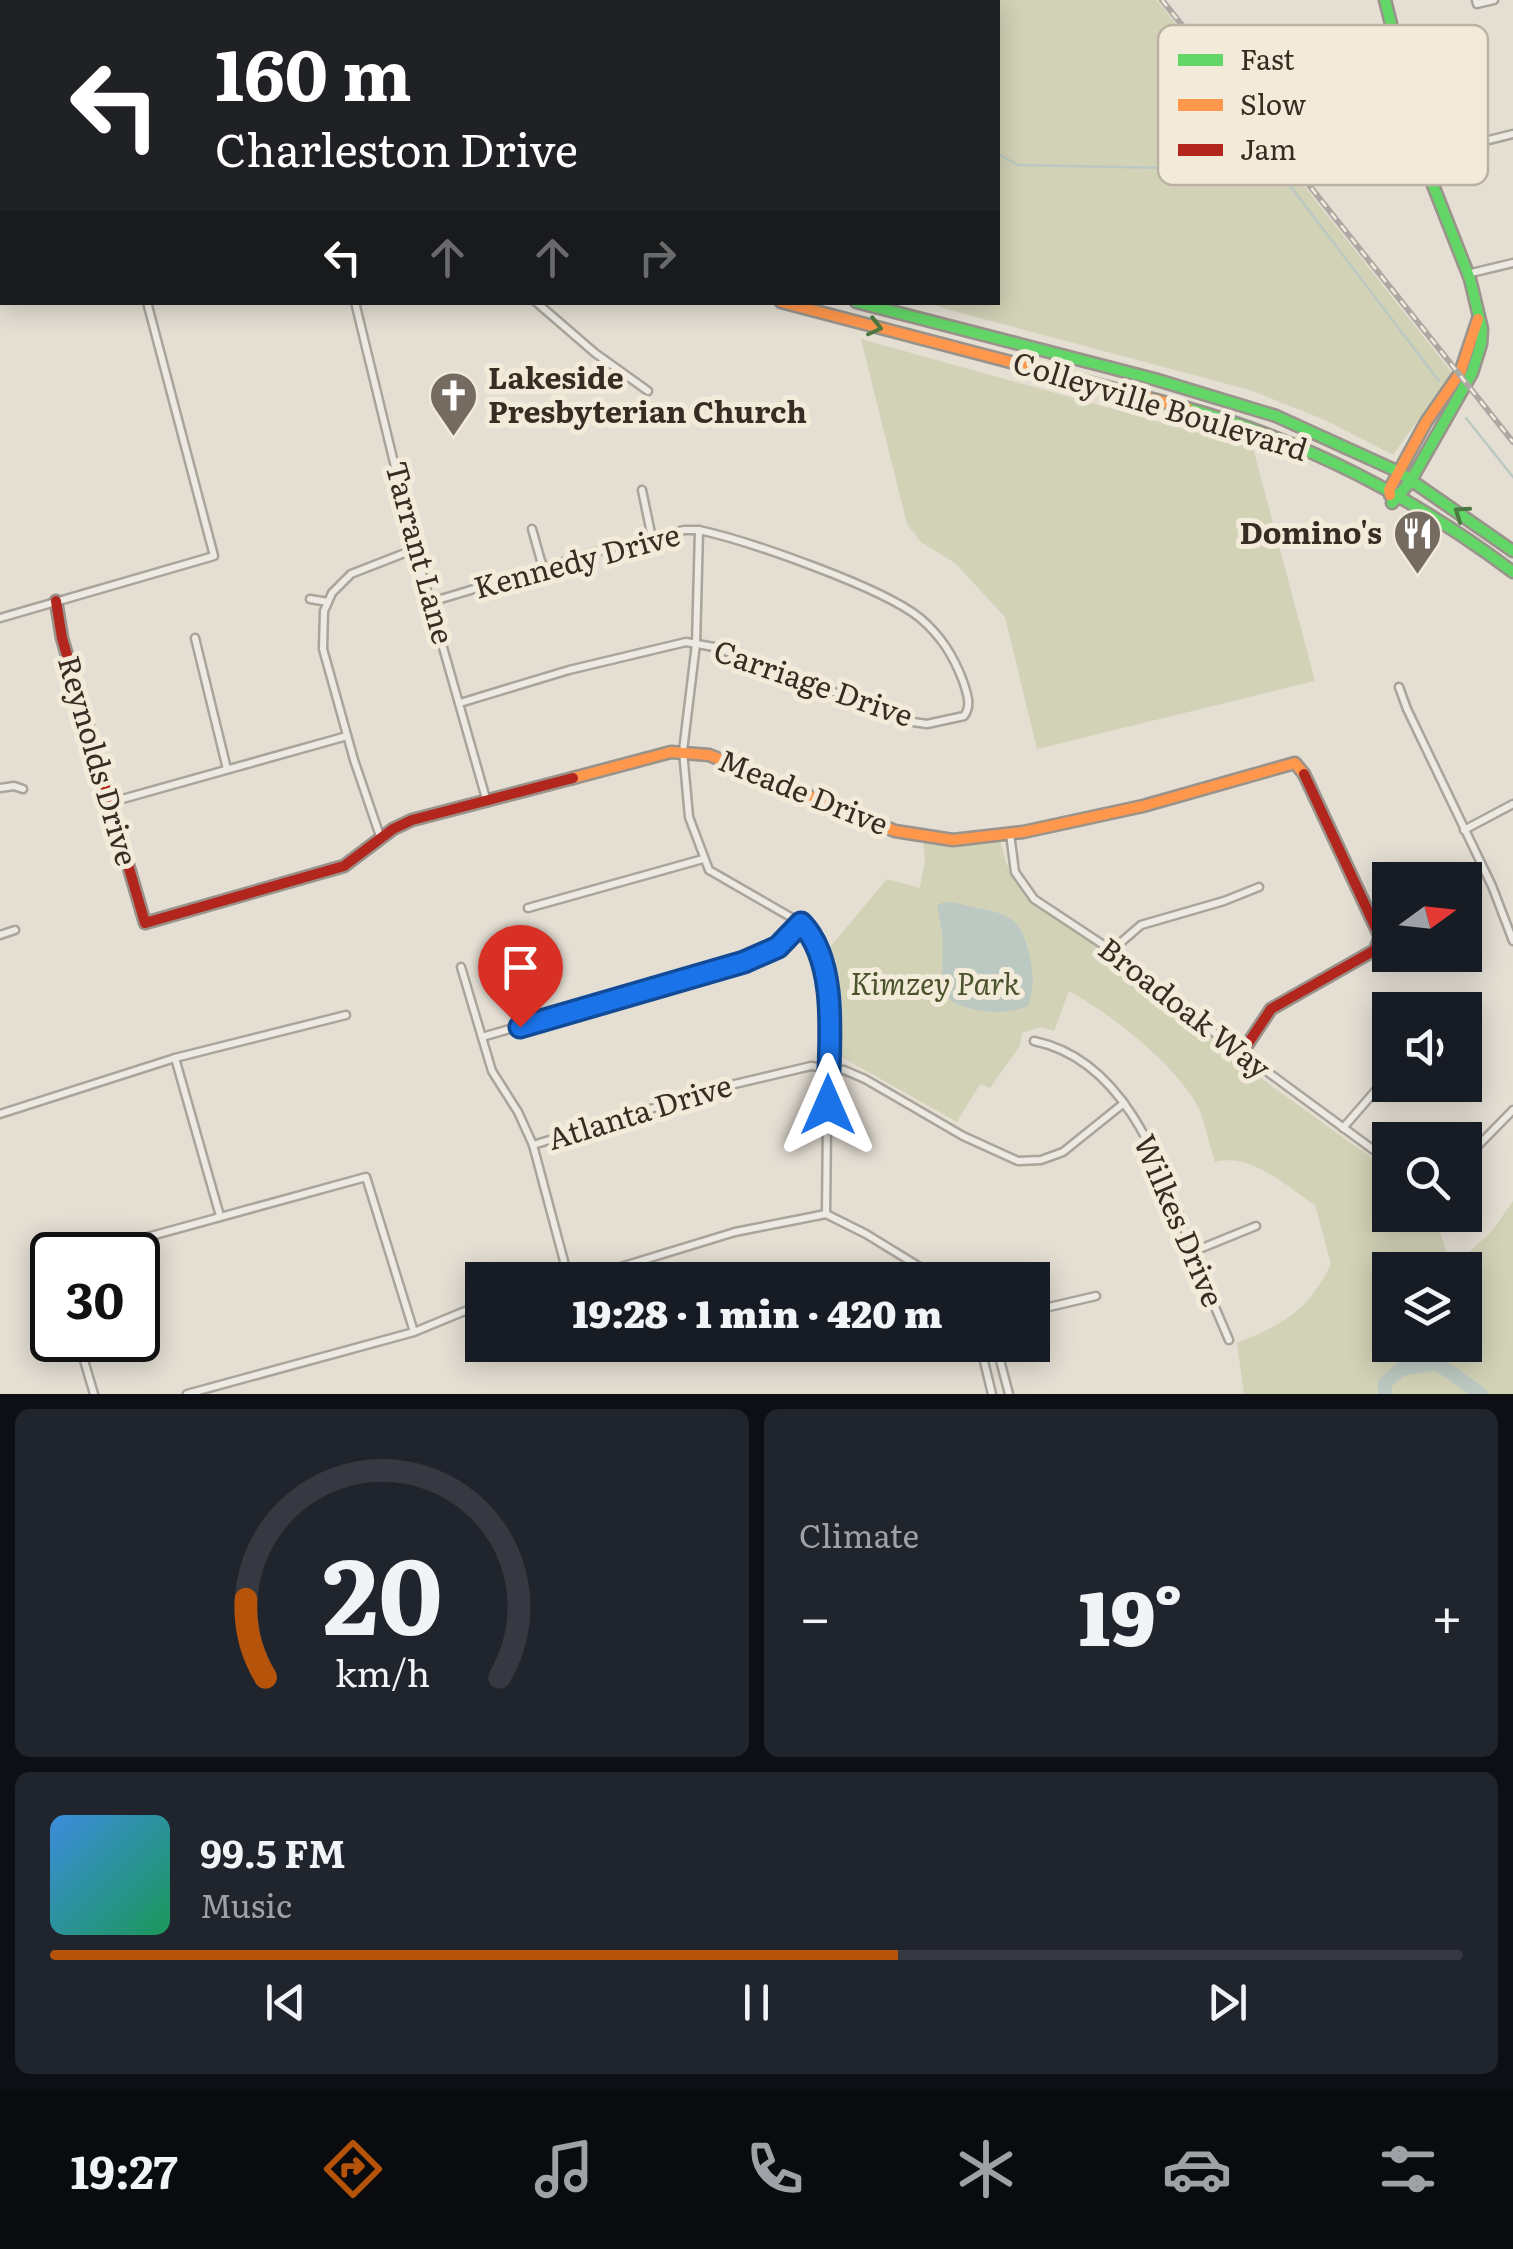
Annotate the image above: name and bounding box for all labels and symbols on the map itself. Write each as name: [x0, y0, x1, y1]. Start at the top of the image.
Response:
legend: [1158, 25, 1488, 185]
text: Fast: [1240, 37, 1295, 79]
text: Slow: [1240, 82, 1306, 124]
text: Jam: [1240, 127, 1296, 169]
one-way arrow: [866, 315, 883, 336]
street label: Colleyville Boulevard: [1008, 338, 1314, 470]
place label: Lakeside Presbyterian Church: [488, 354, 807, 432]
church icon: Lakeside Presbyterian Church: [427, 370, 479, 438]
street label: Tarrant Lane: [376, 456, 467, 648]
one-way arrow: [1454, 507, 1473, 525]
restaurant icon: Domino's: [1391, 508, 1443, 576]
place label: Domino's: [1239, 509, 1382, 553]
street label: Kennedy Drive: [468, 510, 684, 608]
street label: Carriage Drive: [709, 627, 919, 736]
street label: Reynolds Drive: [49, 650, 151, 870]
street label: Meade Drive: [713, 736, 896, 844]
north arrow: [1372, 862, 1482, 972]
pin: [478, 925, 563, 1028]
street label: Broadoak Way: [1091, 925, 1282, 1088]
park label: Kimzey Park: [850, 960, 1020, 1004]
position arrow: [776, 1053, 880, 1157]
street label: Atlanta Drive: [542, 1061, 737, 1159]
street label: Wilkes Drive: [1125, 1127, 1237, 1313]
speed limit sign: 30: [30, 1232, 160, 1362]

